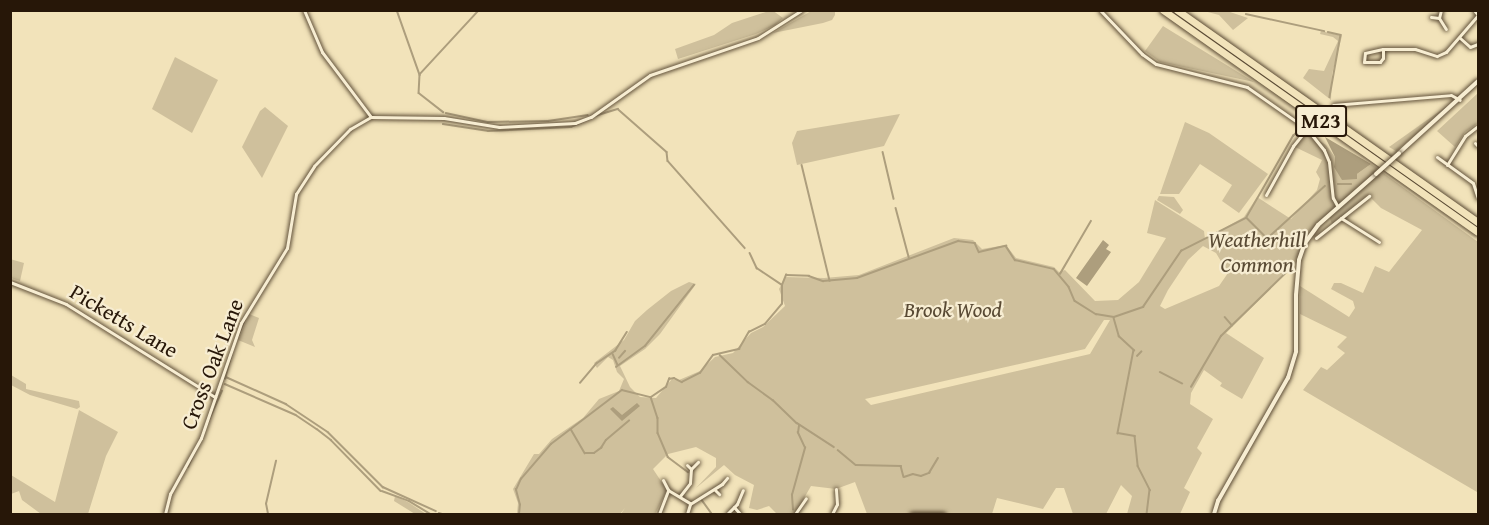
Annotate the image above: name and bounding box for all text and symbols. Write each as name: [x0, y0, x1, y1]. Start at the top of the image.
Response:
road number: M23: [1294, 103, 1348, 139]
park label: Weatherhill Common: [1208, 226, 1306, 278]
street label: Picketts Lane: [65, 278, 183, 364]
street label: Cross Oak Lane: [175, 295, 249, 433]
park label: Brook Wood: [904, 297, 1002, 323]

